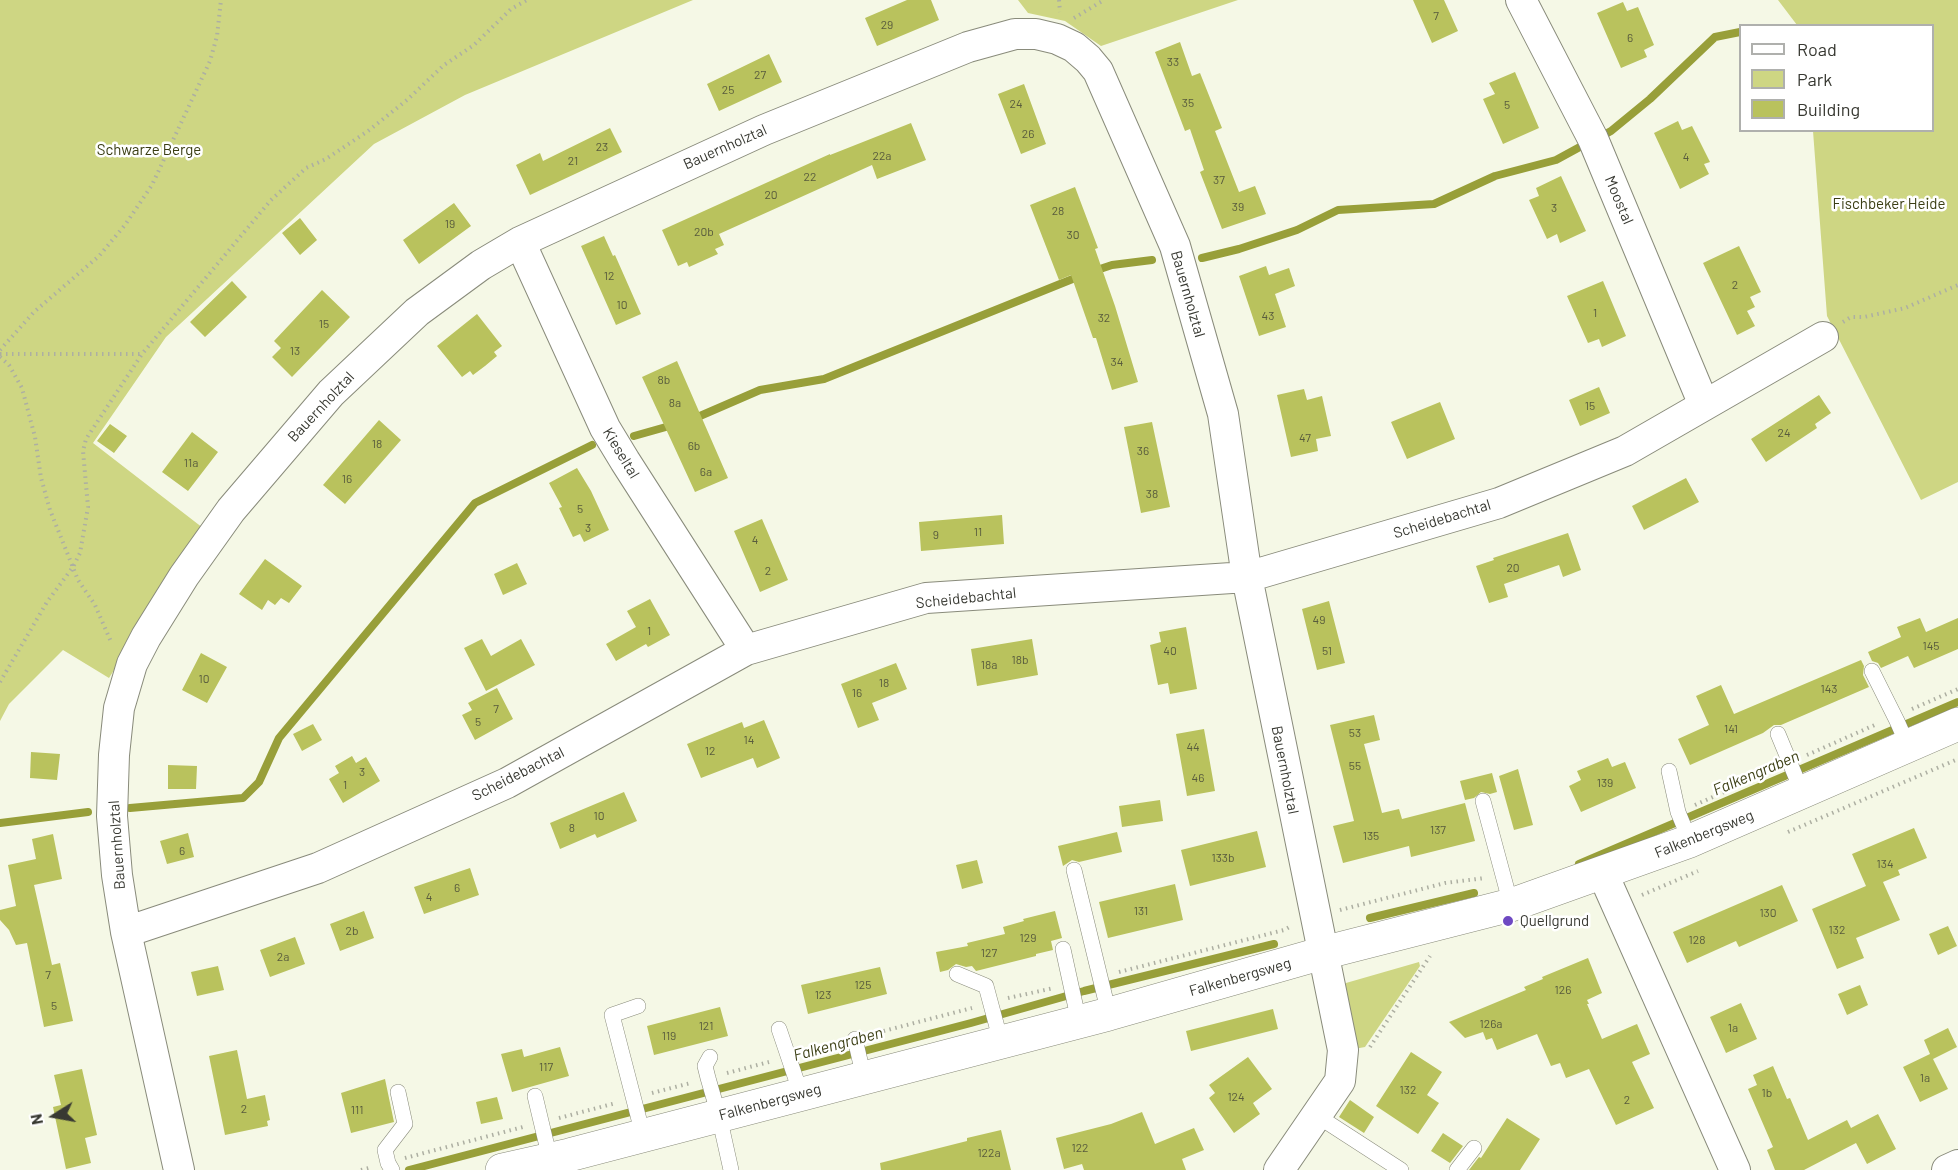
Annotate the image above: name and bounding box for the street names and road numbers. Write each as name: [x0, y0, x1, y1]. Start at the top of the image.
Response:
street label: Bauernholztal: [681, 121, 769, 173]
street label: Moostal: [1601, 173, 1637, 227]
street label: Bauernholztal: [1167, 249, 1209, 339]
street label: Bauernholztal: [284, 368, 358, 446]
street label: Kieseltal: [599, 424, 643, 482]
street label: Scheidebachtal: [1391, 496, 1493, 542]
street label: Scheidebachtal: [915, 584, 1017, 612]
street label: Bauernholztal: [1268, 724, 1302, 816]
street label: Scheidebachtal: [469, 743, 567, 805]
street label: Bauernholztal: [105, 800, 129, 890]
street label: Falkenbergsweg: [1652, 806, 1756, 862]
street label: Falkenbergsweg: [1187, 954, 1293, 1000]
street label: Falkenbergsweg: [717, 1080, 823, 1124]

